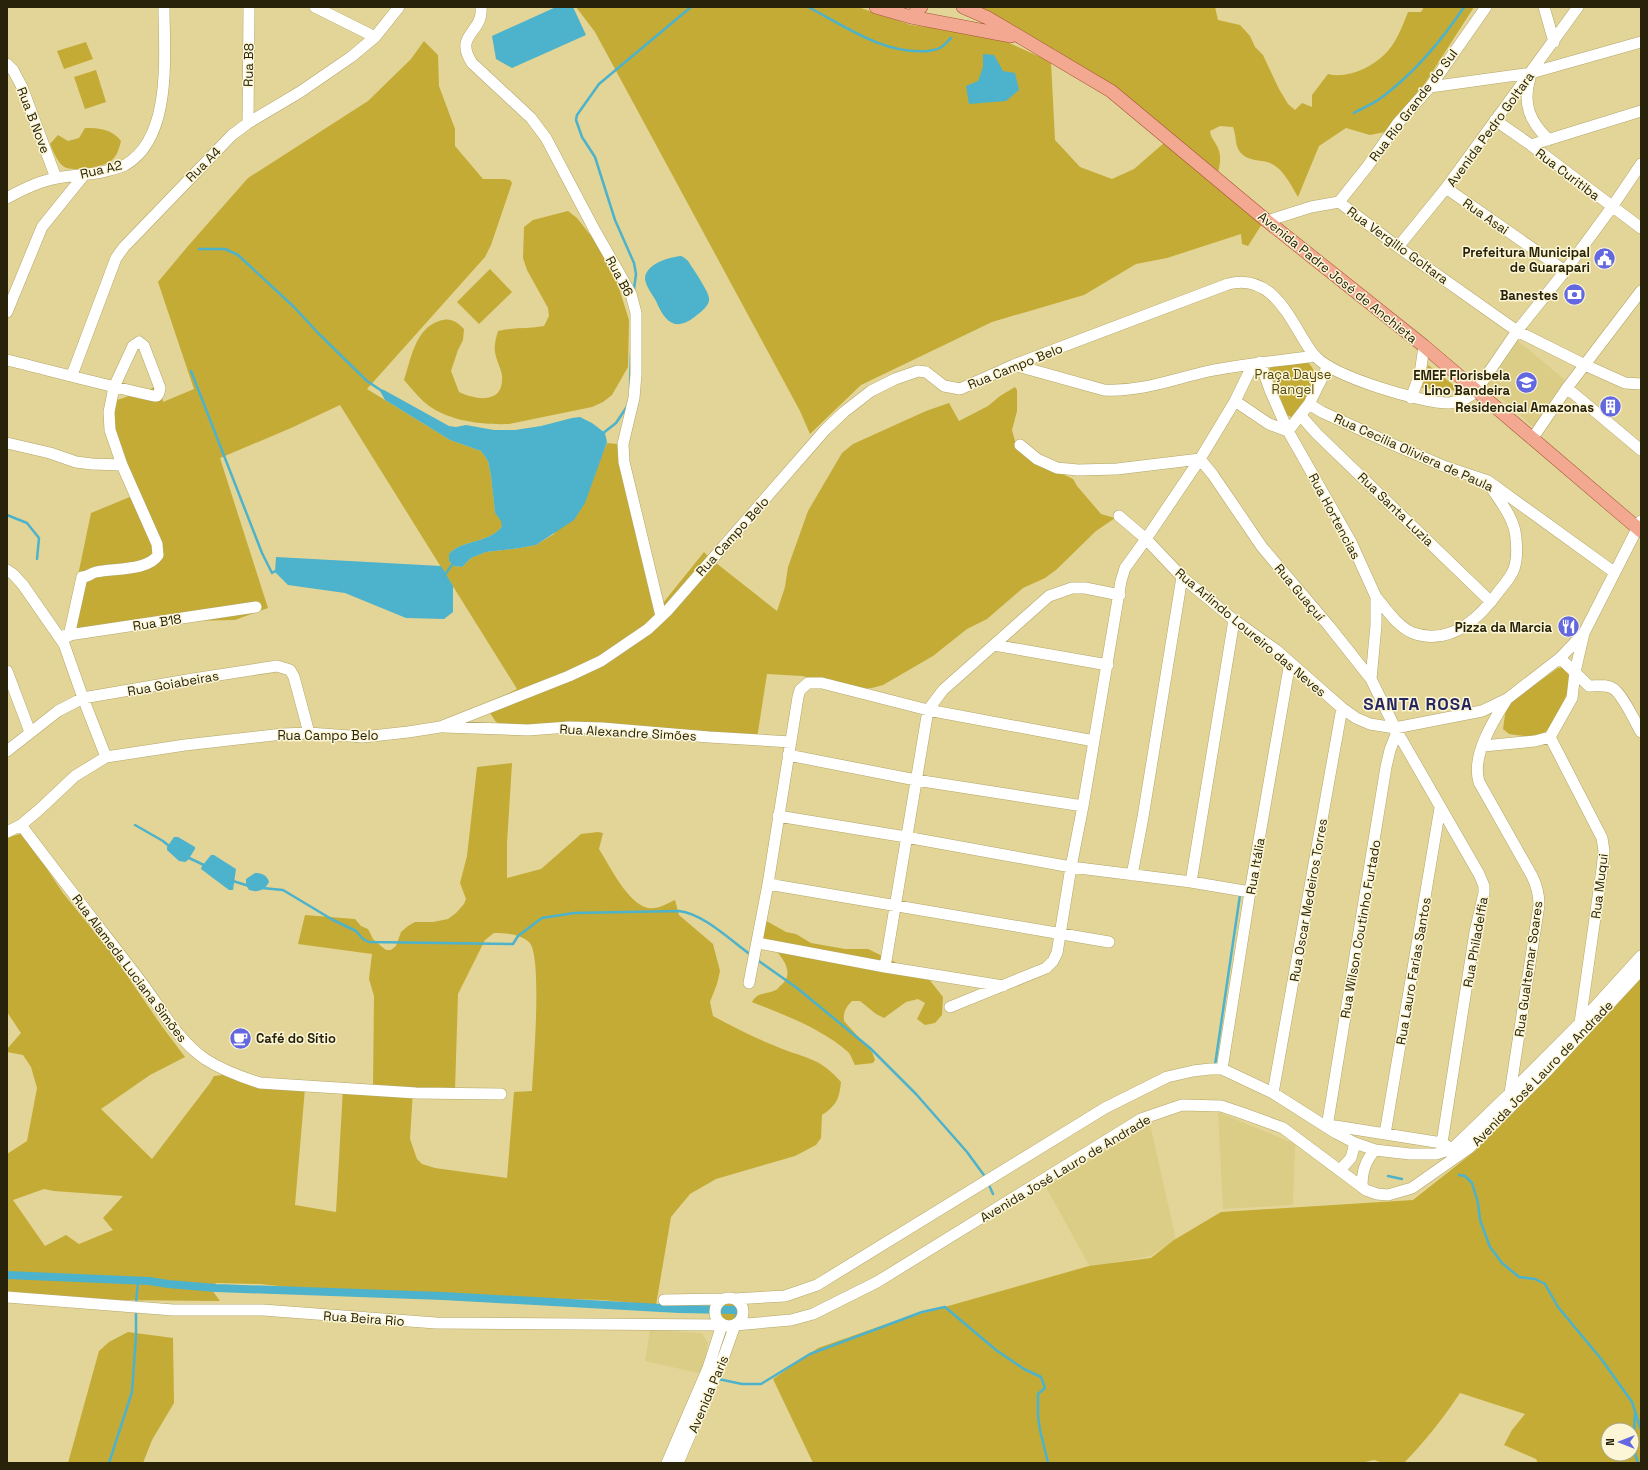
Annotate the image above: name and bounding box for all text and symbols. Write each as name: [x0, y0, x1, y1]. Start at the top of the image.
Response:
street label: Rua B8: [240, 43, 257, 87]
street label: Rua Rio Grande do Sul: [1365, 46, 1461, 165]
street label: Avenida Pedro Goltara: [1443, 68, 1538, 190]
street label: Rua B Nove: [13, 85, 54, 156]
street label: Rua A4: [182, 143, 225, 186]
street label: Rua Curitiba: [1532, 145, 1604, 204]
street label: Rua A2: [78, 156, 124, 183]
street label: Rua Asai: [1459, 194, 1512, 238]
street label: Rua Vergilio Goltara: [1344, 203, 1452, 288]
street label: Avenida Padre José de Anchieta: [1255, 208, 1421, 347]
place label: Prefeitura Municipal de Guarapari: [1462, 244, 1590, 276]
public building icon: Prefeitura Municipal de Guarapari: [1592, 246, 1618, 272]
street label: Rua B6: [602, 253, 637, 299]
bank icon: Banestes: [1561, 282, 1587, 308]
place label: Banestes: [1500, 287, 1558, 304]
street label: Rua Campo Belo: [965, 340, 1065, 393]
park label: Praça Dayse Rangel: [1255, 366, 1331, 398]
place label: EMEF Florisbela Lino Bandeira: [1413, 367, 1510, 399]
school or university icon: EMEF Florisbela Lino Bandeira: [1513, 369, 1539, 395]
building icon: Residencial Amazonas: [1597, 394, 1623, 420]
place label: Residencial Amazonas: [1455, 399, 1594, 416]
street label: Rua Cecilia Oliviera de Paula: [1331, 410, 1497, 496]
street label: Rua Santa Luzia: [1354, 469, 1438, 550]
street label: Rua Hortencias: [1305, 470, 1364, 562]
street label: Rua Campo Belo: [692, 493, 773, 580]
street label: Rua Guaçuí: [1271, 560, 1329, 625]
street label: Rua Arlindo Loureiro das Neves: [1172, 564, 1330, 701]
street label: Rua B18: [131, 610, 183, 635]
restaurant icon: Pizza da Marcia: [1555, 614, 1581, 640]
place label: Pizza da Marcia: [1455, 619, 1552, 636]
street label: Rua Goiabeiras: [126, 667, 220, 700]
district label: SANTA ROSA: [1363, 693, 1473, 715]
street label: Rua Alexandre Simões: [559, 720, 697, 745]
street label: Rua Campo Belo: [277, 727, 379, 744]
street label: Rua Oscar Medeiros Torres: [1286, 817, 1331, 983]
street label: Rua Itália: [1242, 836, 1269, 896]
street label: Rua Wilson Coutinho Furtado: [1336, 838, 1385, 1020]
street label: Rua Muqui: [1587, 852, 1612, 920]
street label: Rua Alameda Luciana Simões: [68, 891, 191, 1046]
street label: Rua Philadelfia: [1459, 895, 1492, 989]
street label: Rua Lauro Farias Santos: [1392, 896, 1435, 1046]
street label: Rua Gualtemar Soares: [1511, 900, 1546, 1038]
street label: Avenida José Lauro de Andrade: [1468, 997, 1617, 1150]
cafe icon: Café do Sítio: [227, 1025, 253, 1051]
place label: Café do Sítio: [256, 1030, 336, 1047]
street label: Avenida José Lauro de Andrade: [977, 1111, 1154, 1226]
street label: Rua Beira Rio: [323, 1307, 405, 1330]
street label: Avenida Paris: [684, 1353, 733, 1436]
north arrow: [1600, 1422, 1640, 1462]
text: N: [1603, 1438, 1617, 1446]

